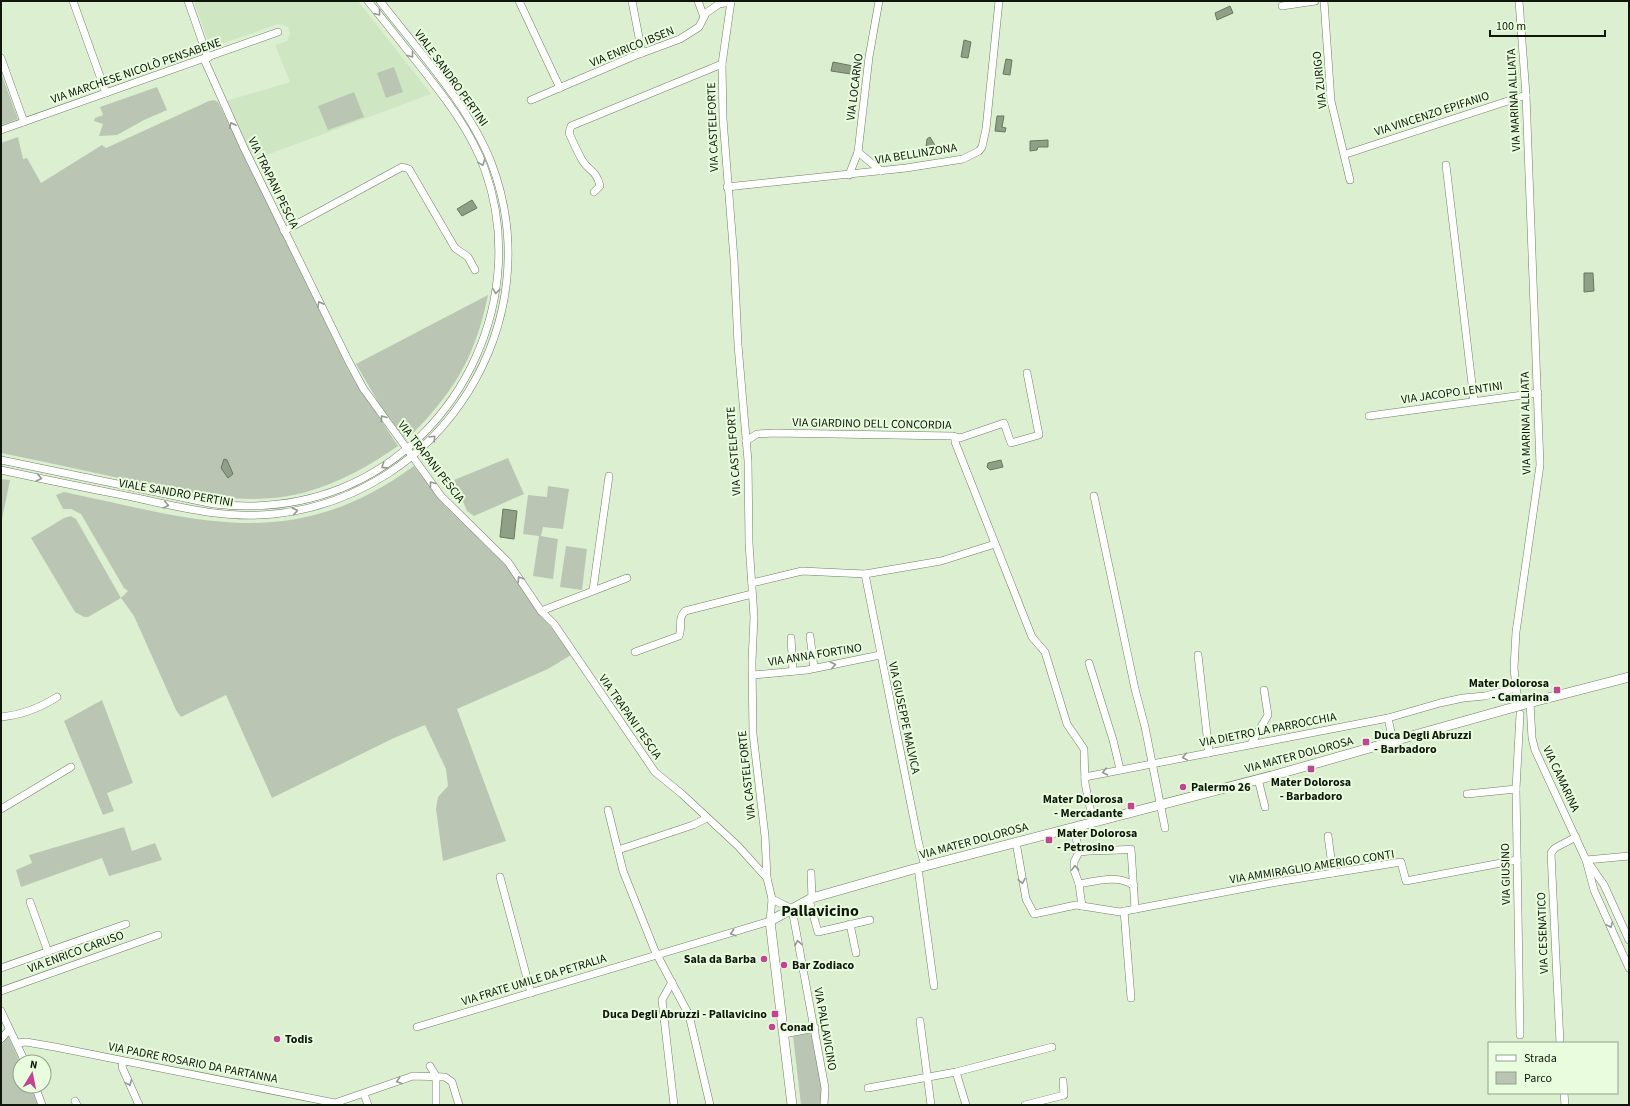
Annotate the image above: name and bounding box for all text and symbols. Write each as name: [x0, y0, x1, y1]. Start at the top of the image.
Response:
one-way arrow: [373, 8, 380, 15]
scale bar: [1490, 12, 1605, 38]
text: 100 m: [1496, 18, 1526, 35]
street label: VIA ENRICO IBSEN: [587, 22, 677, 72]
street label: VIALE SANDRO PERTINI: [410, 26, 492, 130]
street label: VIA MARCHESE NICOLÒ PENSABENE: [49, 34, 223, 108]
street label: VIA MARINAI ALLIATA: [1503, 48, 1525, 152]
street label: VIA ZURIGO: [1309, 50, 1331, 110]
one-way arrow: [407, 51, 414, 58]
street label: VIA LOCARNO: [842, 52, 868, 122]
street label: VIA CASTELFORTE: [703, 82, 723, 172]
street label: VIA VINCENZO EPIFANIO: [1372, 87, 1492, 141]
one-way arrow: [229, 121, 237, 129]
street label: VIA TRAPANI PESCIA: [243, 134, 303, 232]
street label: VIA BELLINZONA: [874, 139, 959, 169]
one-way arrow: [478, 160, 486, 167]
one-way arrow: [492, 288, 501, 294]
one-way arrow: [317, 301, 325, 309]
street label: VIA MARINAI ALLIATA: [1517, 371, 1535, 475]
street label: VIA JACOPO LENTINI: [1400, 377, 1504, 409]
street label: VIA CASTELFORTE: [722, 406, 746, 496]
street label: VIA GIARDINO DELL CONCORDIA: [792, 414, 952, 434]
one-way arrow: [380, 415, 388, 422]
street label: VIA TRAPANI PESCIA: [393, 417, 469, 507]
one-way arrow: [428, 435, 435, 443]
one-way arrow: [381, 461, 388, 469]
one-way arrow: [36, 474, 42, 482]
street label: VIALE SANDRO PERTINI: [117, 475, 235, 511]
one-way arrow: [429, 481, 437, 488]
one-way arrow: [163, 500, 170, 508]
one-way arrow: [292, 507, 298, 515]
one-way arrow: [517, 576, 525, 583]
street label: VIA ANNA FORTINO: [767, 639, 863, 671]
street label: VIA GIUSEPPE MALVICA: [884, 660, 924, 776]
one-way arrow: [830, 661, 836, 669]
street label: VIA TRAPANI PESCIA: [594, 671, 666, 763]
place label: Mater Dolorosa - Camarina: [1469, 675, 1549, 706]
marker: Mater Dolorosa - Camarina: [1552, 685, 1562, 695]
street label: VIA DIETRO LA PARROCCHIA: [1198, 708, 1338, 752]
place label: Duca Degli Abruzzi - Barbadoro: [1374, 727, 1472, 758]
street label: VIA CASTELFORTE: [734, 730, 760, 820]
street label: VIA MATER DOLOROSA: [1243, 732, 1355, 778]
marker: Duca Degli Abruzzi - Barbadoro: [1361, 737, 1371, 747]
street label: VIA CAMARINA: [1538, 743, 1584, 815]
one-way arrow: [1182, 753, 1188, 761]
marker: Mater Dolorosa - Barbadoro: [1306, 764, 1316, 774]
one-way arrow: [1102, 768, 1108, 776]
place label: Mater Dolorosa - Barbadoro: [1271, 774, 1351, 805]
place label: Palermo 26: [1191, 779, 1251, 796]
marker: Palermo 26: [1178, 782, 1188, 792]
place label: Mater Dolorosa - Mercadante: [1043, 791, 1123, 822]
marker: Mater Dolorosa - Mercadante: [1126, 801, 1136, 811]
street label: VIA MATER DOLOROSA: [918, 818, 1030, 864]
place label: Mater Dolorosa - Petrosino: [1057, 825, 1137, 856]
marker: Mater Dolorosa - Petrosino: [1044, 835, 1054, 845]
street label: VIA GIUSINO: [1497, 843, 1515, 905]
street label: VIA AMMIRAGLIO AMERIGO CONTI: [1228, 846, 1396, 888]
one-way arrow: [1071, 865, 1079, 871]
one-way arrow: [1018, 878, 1026, 884]
street label: VIA CESENATICO: [1533, 892, 1553, 974]
district label: Pallavicino: [781, 900, 859, 922]
one-way arrow: [1605, 921, 1613, 929]
street label: VIA ENRICO CARUSO: [25, 927, 127, 977]
one-way arrow: [730, 928, 737, 937]
one-way arrow: [794, 939, 803, 946]
street label: VIA FRATE UMILE DA PETRALIA: [459, 950, 609, 1010]
place label: Sala da Barba: [684, 951, 756, 968]
marker: Sala da Barba: [759, 954, 769, 964]
place label: Bar Zodiaco: [792, 957, 855, 974]
marker: Bar Zodiaco: [779, 960, 789, 970]
street label: VIA PALLAVICINO: [809, 986, 841, 1072]
place label: Duca Degli Abruzzi - Pallavicino: [602, 1006, 767, 1023]
marker: Duca Degli Abruzzi - Pallavicino: [770, 1009, 780, 1019]
place label: Conad: [780, 1019, 814, 1036]
marker: Conad: [767, 1022, 777, 1032]
place label: Todis: [285, 1031, 313, 1048]
marker: Todis: [272, 1034, 282, 1044]
street label: VIA PADRE ROSARIO DA PARTANNA: [107, 1038, 280, 1088]
legend: [1488, 1042, 1618, 1094]
text: Strada: [1524, 1050, 1557, 1067]
north arrow: [12, 1054, 52, 1094]
text: N: [29, 1057, 39, 1073]
text: Parco: [1524, 1070, 1552, 1087]
one-way arrow: [396, 1077, 403, 1085]
one-way arrow: [124, 1079, 132, 1087]

